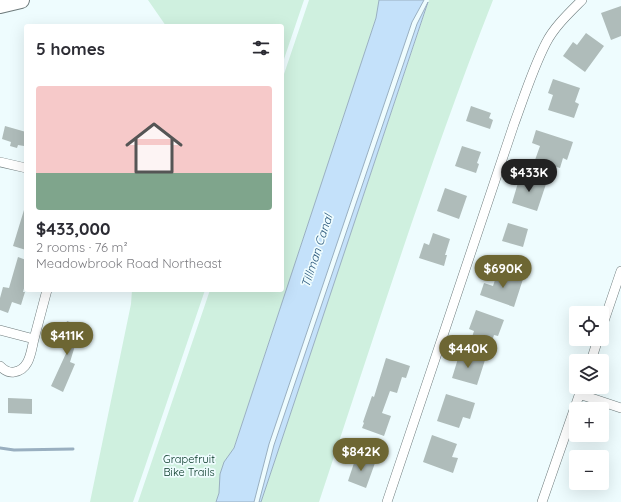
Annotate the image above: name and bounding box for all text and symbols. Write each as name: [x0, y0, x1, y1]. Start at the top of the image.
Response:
icon: filters: [250, 37, 272, 59]
text: 5 homes: [36, 38, 105, 59]
icon: home: [118, 112, 190, 184]
pin: $433K: [501, 159, 557, 193]
text: $433K: [510, 164, 548, 180]
water label: Tillman Canal: [298, 211, 336, 289]
text: $433,000: [36, 218, 110, 239]
text: 2 rooms · 76 m²: [36, 239, 128, 255]
text: Meadowbrook Road Northeast: [36, 255, 222, 271]
pin: $690K: [475, 255, 531, 289]
text: $690K: [484, 260, 522, 276]
map controls: [569, 306, 609, 490]
button: locate: [569, 306, 609, 346]
pin: $411K: [39, 322, 95, 356]
text: $411K: [50, 327, 84, 343]
pin: $440K: [440, 335, 496, 369]
text: $440K: [448, 340, 488, 356]
button: layers: [569, 354, 609, 394]
button: +: [569, 402, 609, 442]
pin: $842K: [333, 438, 389, 472]
text: $842K: [342, 443, 380, 459]
button: −: [569, 450, 609, 490]
park label: Grapefruit Bike Trails: [163, 452, 215, 479]

